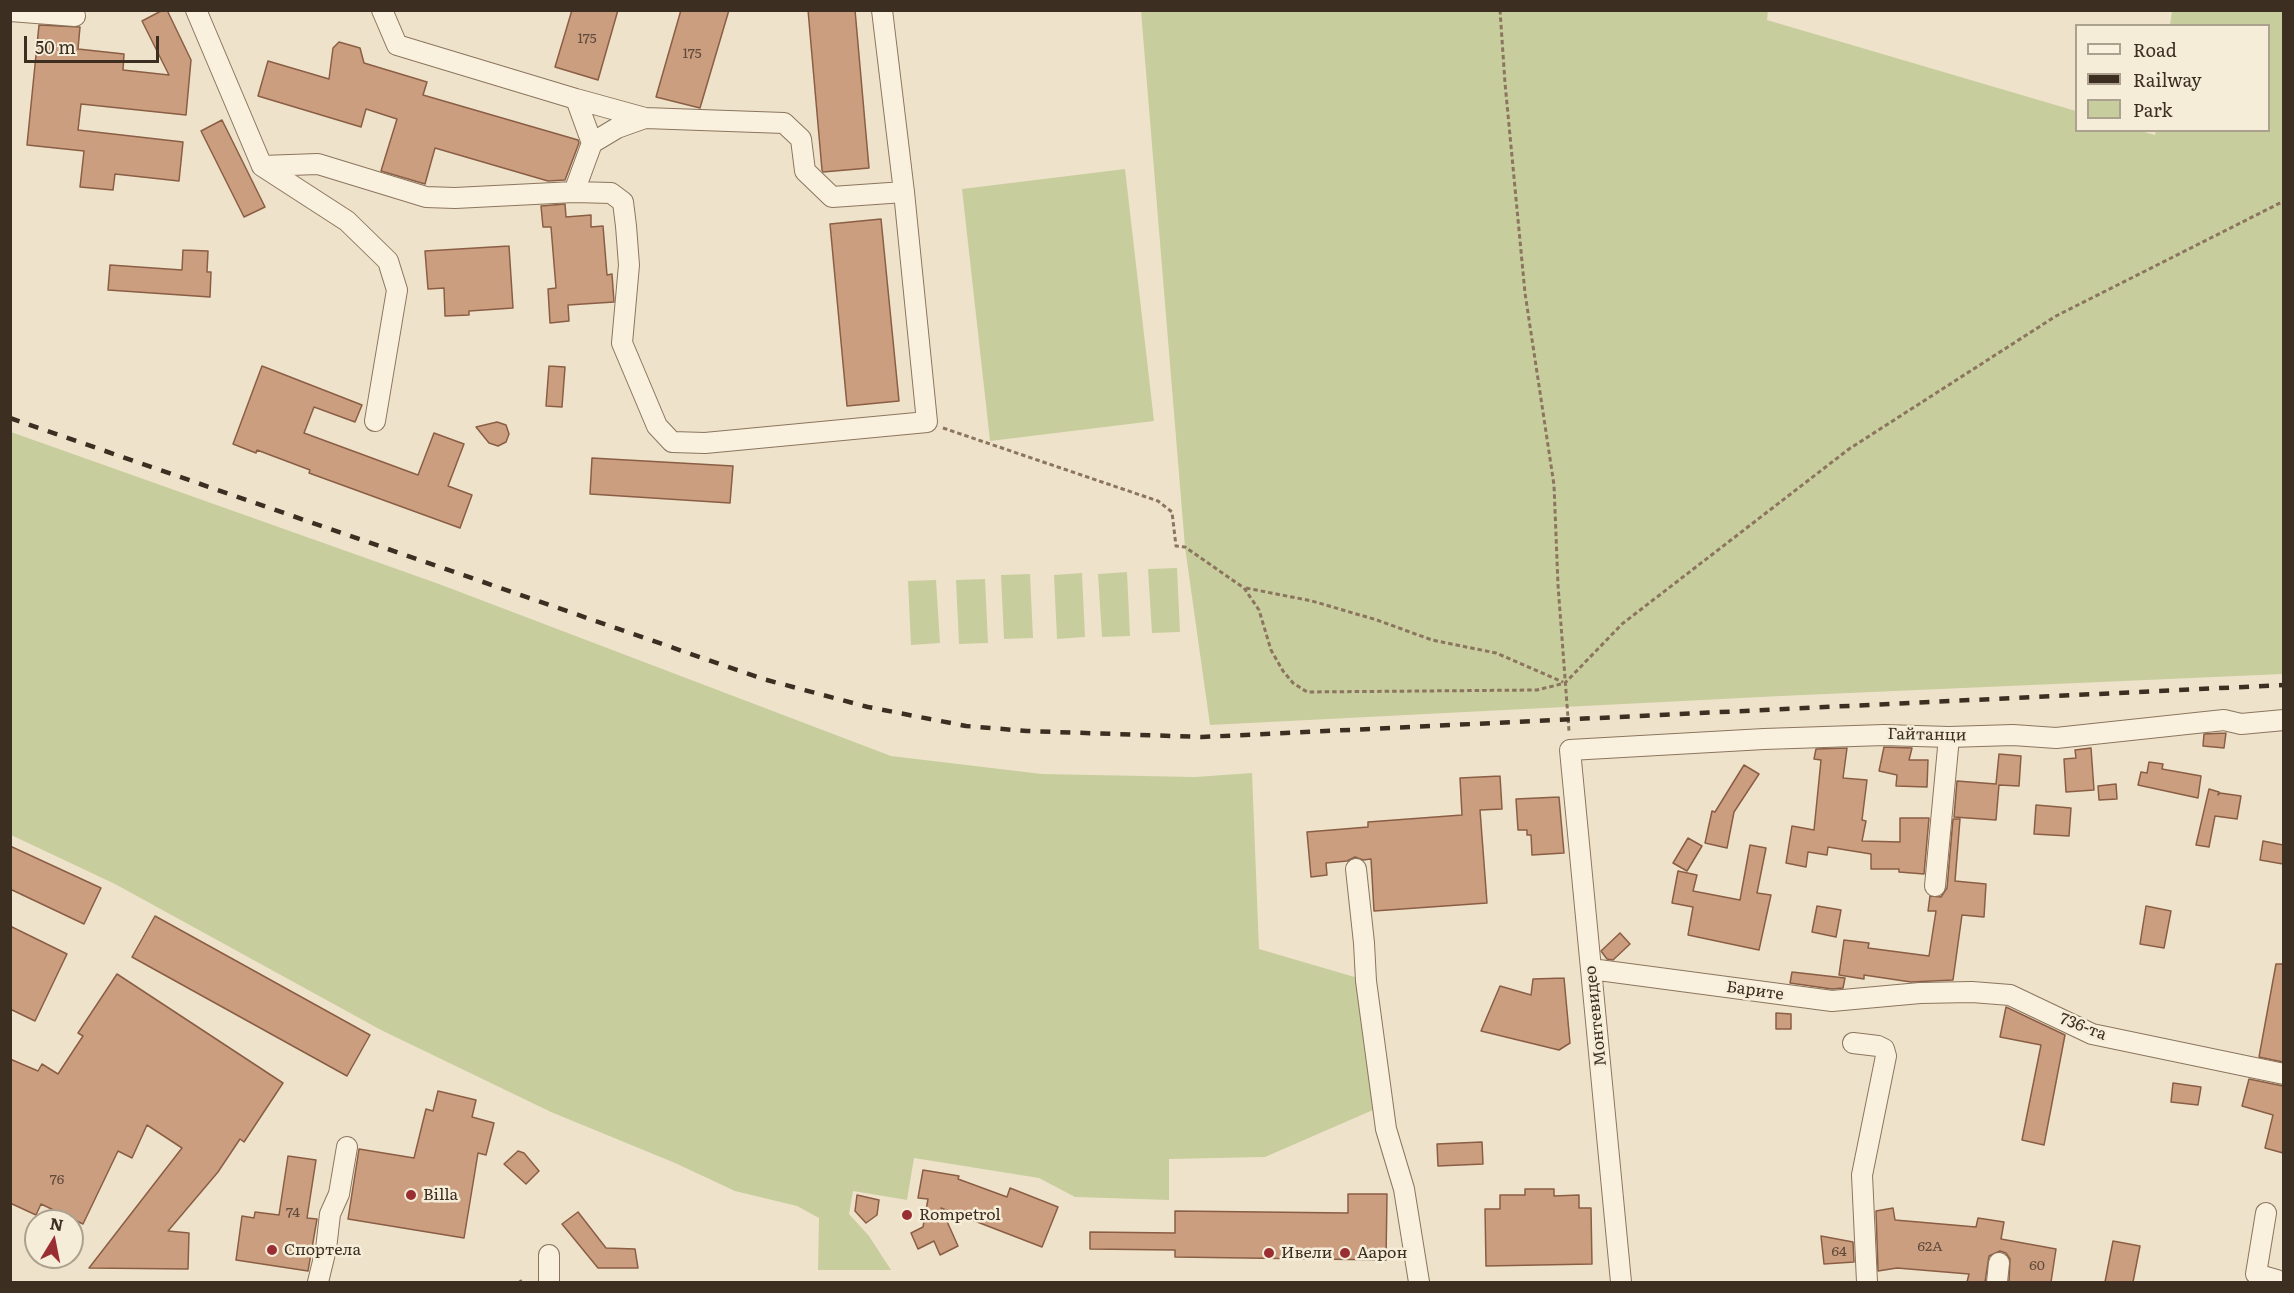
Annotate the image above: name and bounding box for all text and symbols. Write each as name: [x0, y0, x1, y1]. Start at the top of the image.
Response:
scale bar: [27, 24, 162, 62]
legend: [2075, 24, 2270, 132]
house number: 175: [577, 31, 597, 47]
text: 50 m: [35, 33, 76, 60]
text: Road: [2133, 36, 2177, 63]
house number: 175: [682, 46, 702, 62]
text: Railway: [2133, 66, 2202, 93]
text: Park: [2133, 96, 2172, 123]
street label: Гайтанци: [1887, 725, 1967, 745]
street label: Монтевидео: [1581, 965, 1611, 1067]
street label: Барите: [1725, 977, 1785, 1005]
street label: 736-та: [2057, 1009, 2109, 1045]
house number: 76: [50, 1172, 64, 1188]
place label: Billa: [423, 1185, 458, 1205]
marker: Billa: [404, 1188, 418, 1202]
house number: 74: [286, 1205, 300, 1221]
place label: Rompetrol: [919, 1205, 1001, 1225]
marker: Rompetrol: [900, 1208, 914, 1222]
north arrow: [24, 1209, 84, 1269]
text: N: [48, 1210, 65, 1236]
house number: 62A: [1918, 1239, 1942, 1255]
place label: Спортела: [284, 1240, 361, 1260]
marker: Спортела: [265, 1243, 279, 1257]
place label: Ивели: [1281, 1243, 1333, 1263]
place label: Аарон: [1357, 1243, 1407, 1263]
house number: 64: [1831, 1244, 1847, 1260]
marker: Ивели: [1262, 1246, 1276, 1260]
marker: Аарон: [1338, 1246, 1352, 1260]
house number: 60: [2029, 1258, 2045, 1274]

